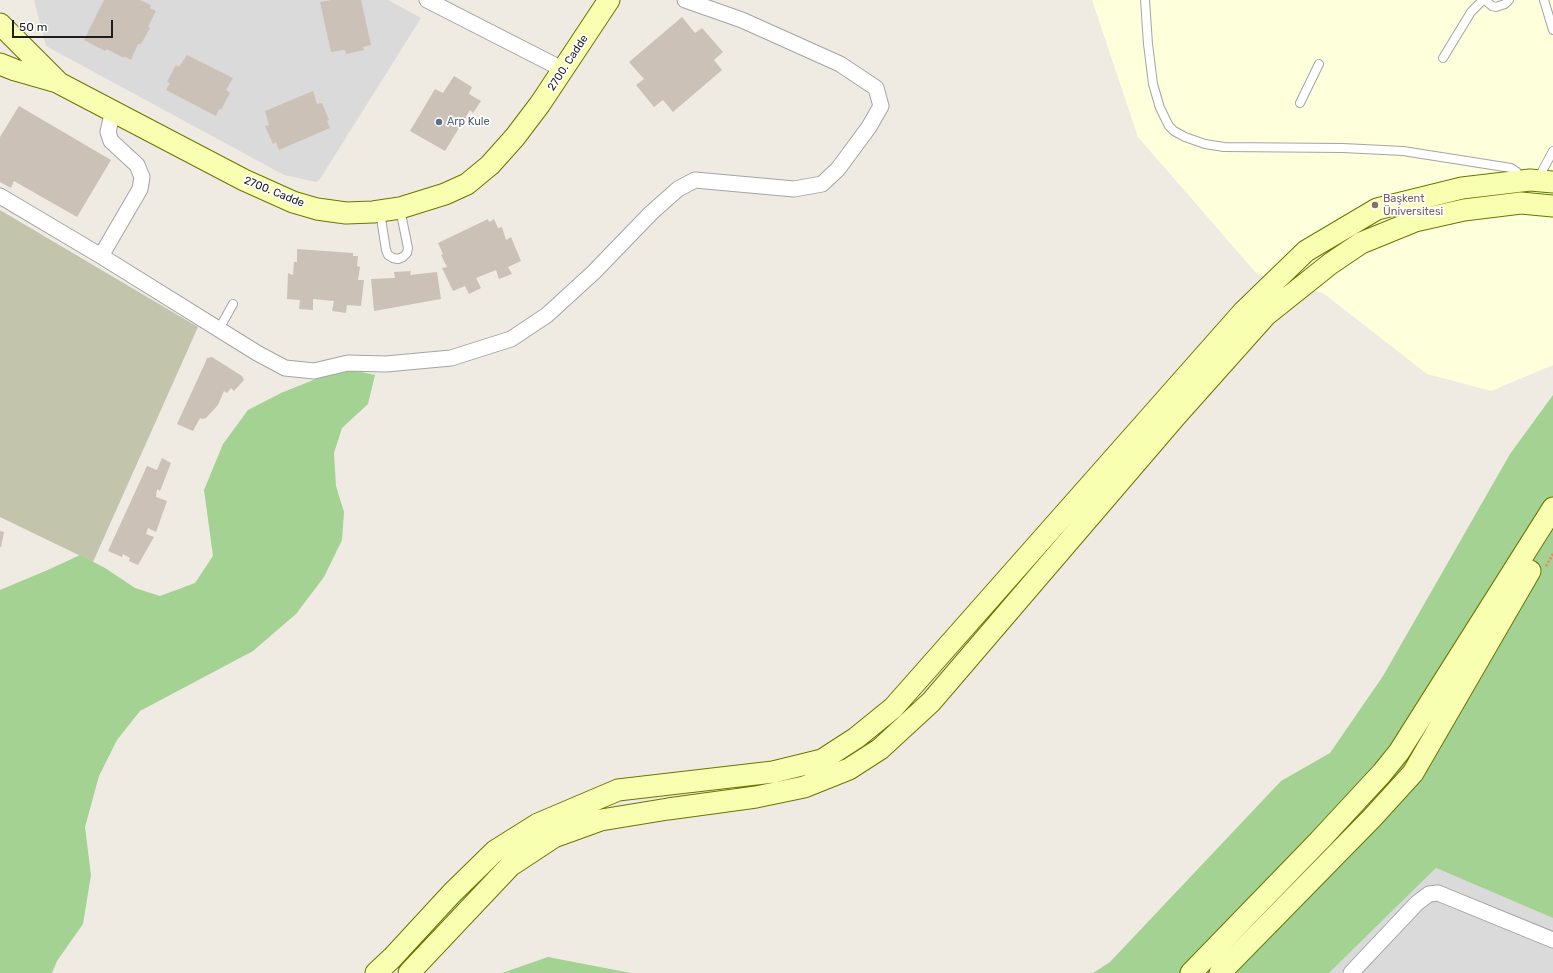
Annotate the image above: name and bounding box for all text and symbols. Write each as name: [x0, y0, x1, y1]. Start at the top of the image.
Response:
scale bar: [14, 12, 115, 38]
text: 50 m: [19, 20, 47, 34]
street label: 2700. Cadde: [545, 33, 591, 93]
place label: Arp Kule: [447, 115, 490, 129]
marker: Arp Kule: [434, 117, 444, 127]
street label: 2700. Cadde: [242, 174, 306, 210]
place label: Başkent Üniversitesi: [1383, 192, 1443, 218]
marker: Başkent Üniversitesi: [1370, 200, 1380, 210]

